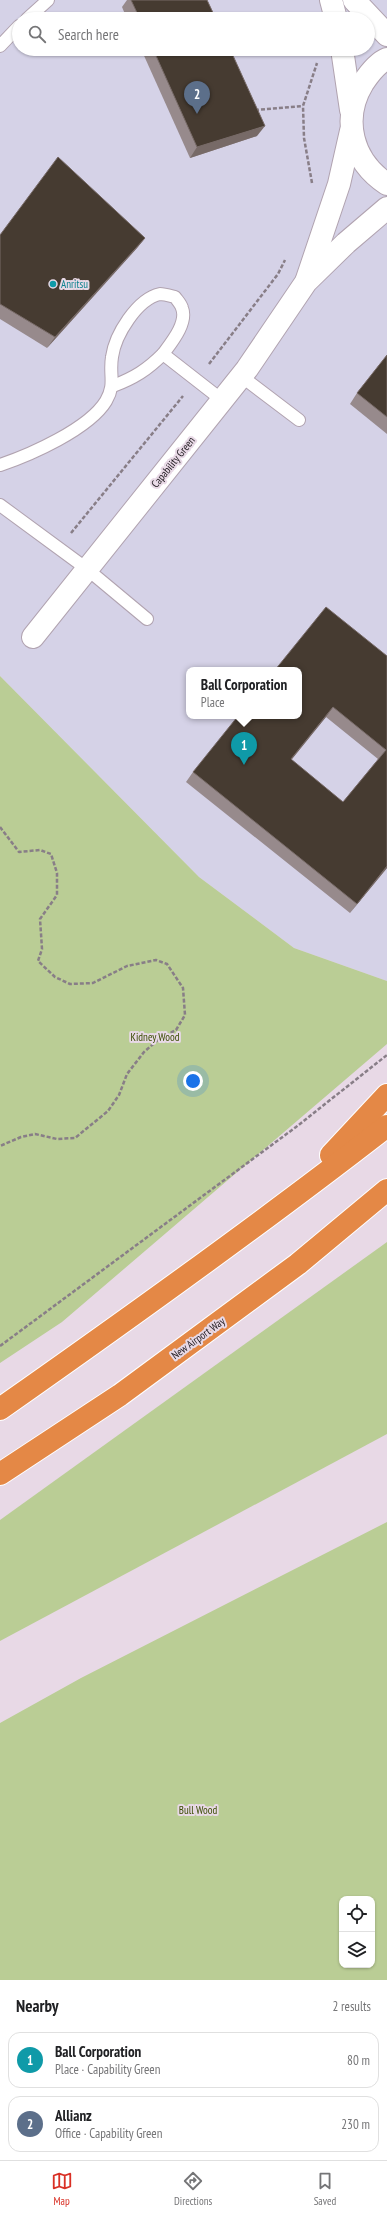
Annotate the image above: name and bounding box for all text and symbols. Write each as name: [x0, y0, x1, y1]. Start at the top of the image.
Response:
search box: [12, 12, 375, 56]
icon: search: [26, 23, 48, 45]
text: Search here: [58, 25, 119, 44]
pin: 2: [184, 81, 210, 114]
place label: Anritsu: [61, 277, 88, 291]
marker: Anritsu: [48, 279, 58, 289]
street label: Capability Green: [148, 433, 198, 490]
popup: [186, 667, 302, 719]
text: Ball Corporation: [201, 675, 287, 694]
text: Place: [201, 694, 225, 711]
pin: 1: [231, 732, 257, 765]
park label: Kidney Wood: [131, 1030, 180, 1044]
your location: [183, 1071, 203, 1091]
street label: New Airport Way: [168, 1313, 228, 1362]
park label: Bull Wood: [179, 1803, 217, 1817]
map controls: [339, 1896, 375, 1968]
button: locate: [339, 1896, 375, 1932]
button: layers: [339, 1932, 375, 1968]
text: Nearby: [16, 1995, 59, 2017]
text: 2 results: [332, 1998, 371, 2015]
text: Ball Corporation: [55, 2042, 141, 2061]
text: 1: [27, 2052, 33, 2069]
text: 80 m: [347, 2052, 370, 2069]
text: Place · Capability Green: [55, 2061, 160, 2078]
text: Allianz: [55, 2106, 92, 2125]
text: 2: [27, 2116, 33, 2133]
text: 230 m: [341, 2116, 370, 2133]
text: Office · Capability Green: [55, 2125, 162, 2142]
tab: Map: [51, 2170, 73, 2208]
tab: Directions: [174, 2170, 212, 2208]
tab: Saved: [314, 2170, 336, 2208]

